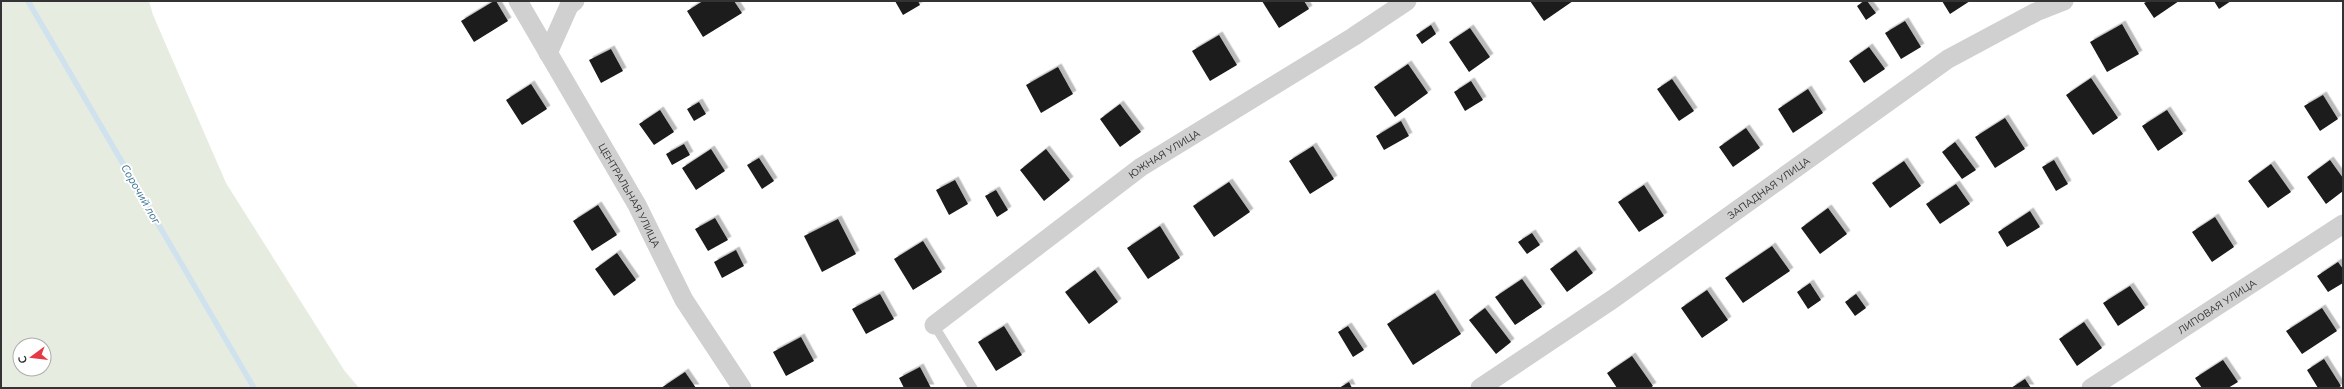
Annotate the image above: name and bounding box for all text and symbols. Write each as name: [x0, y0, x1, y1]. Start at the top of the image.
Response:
street label: ЮЖНАЯ УЛИЦА: [1126, 126, 1203, 181]
street label: ЦЕНТРАЛЬНАЯ УЛИЦА: [596, 141, 664, 250]
street label: ЗАПАДНАЯ УЛИЦА: [1724, 153, 1813, 222]
water label: Сорочий лог: [118, 162, 164, 227]
street label: ЛИПОВАЯ УЛИЦА: [2175, 276, 2259, 337]
north arrow: [12, 337, 52, 377]
text: С: [14, 354, 30, 365]

